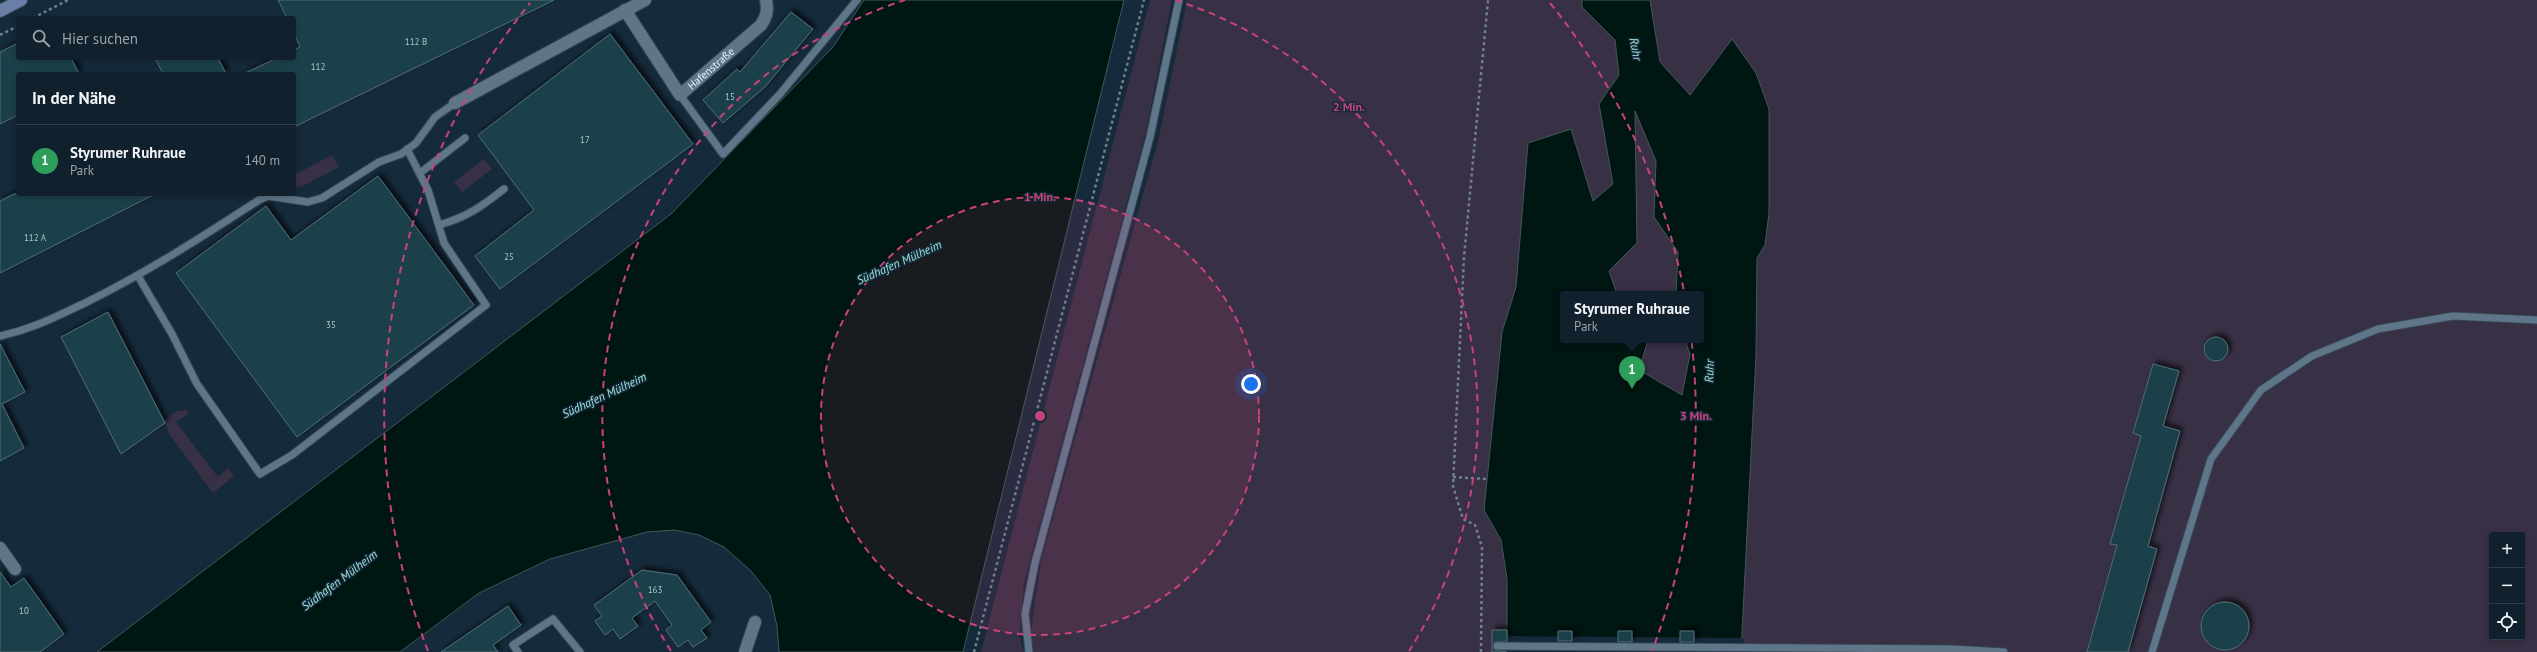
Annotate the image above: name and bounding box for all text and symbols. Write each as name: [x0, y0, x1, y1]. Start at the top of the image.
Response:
search box: [16, 16, 296, 60]
icon: search: [30, 27, 52, 49]
text: Hier suchen: [62, 29, 138, 48]
house number: 112 B: [405, 36, 427, 47]
water label: Ruhr: [1627, 36, 1646, 63]
street label: Hafenstraße: [684, 44, 738, 92]
house number: 112: [311, 61, 325, 72]
text: In der Nähe: [32, 87, 116, 109]
house number: 15: [725, 91, 735, 102]
text: 2 Min.: [1333, 99, 1365, 114]
house number: 17: [580, 134, 590, 145]
text: Styrumer Ruhraue: [70, 143, 186, 162]
text: 1: [41, 152, 49, 169]
text: 140 m: [245, 152, 280, 169]
text: Park: [70, 162, 94, 179]
text: 1 Min.: [1024, 189, 1056, 204]
house number: 112 A: [24, 232, 47, 243]
water label: Südhafen Mülheim: [854, 237, 944, 287]
house number: 25: [504, 251, 514, 262]
popup: [1560, 291, 1704, 343]
text: Styrumer Ruhraue: [1574, 299, 1690, 318]
text: Park: [1574, 318, 1598, 335]
house number: 35: [326, 319, 336, 330]
pin: 1: [1619, 356, 1645, 389]
water label: Ruhr: [1701, 358, 1717, 383]
water label: Südhafen Mülheim: [559, 369, 649, 421]
your location: [1241, 374, 1261, 394]
text: 3 Min.: [1680, 408, 1712, 423]
centre of rings: [1033, 409, 1047, 423]
map controls: [2489, 532, 2525, 640]
button: +: [2489, 532, 2525, 568]
water label: Südhafen Mülheim: [298, 546, 380, 614]
button: −: [2489, 568, 2525, 604]
house number: 163: [648, 584, 662, 595]
button: locate: [2489, 604, 2525, 640]
house number: 10: [19, 605, 29, 616]

